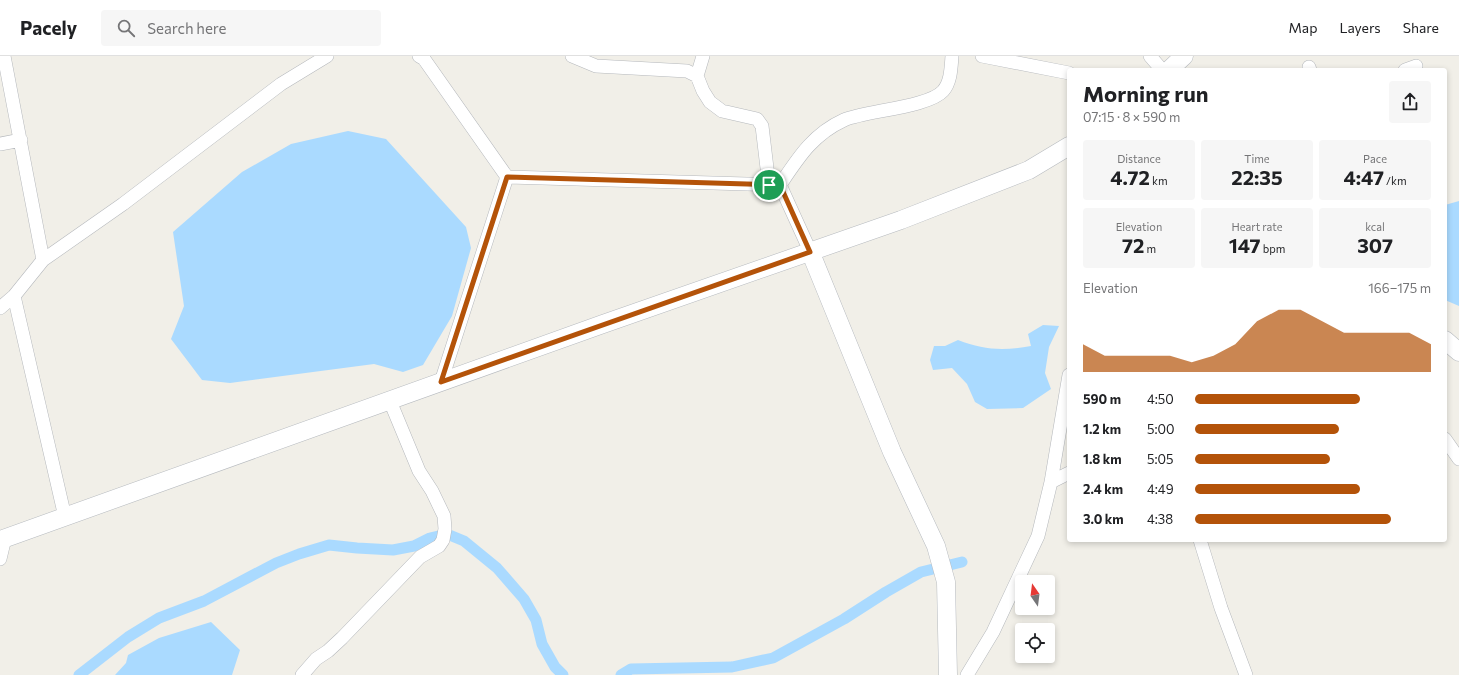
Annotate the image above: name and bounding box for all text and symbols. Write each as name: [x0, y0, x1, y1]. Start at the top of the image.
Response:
search box: [101, 10, 381, 46]
text: Pacely: [20, 16, 77, 39]
icon: search: [115, 17, 137, 39]
text: Search here: [147, 19, 227, 37]
text: Map: [1289, 19, 1317, 36]
text: Layers: [1339, 19, 1381, 36]
text: Share: [1403, 19, 1439, 36]
text: Morning run: [1083, 80, 1209, 107]
button: share: [1389, 81, 1431, 123]
text: 07:15 · 8 × 590 m: [1083, 109, 1180, 125]
text: Distance: [1117, 152, 1161, 165]
text: Time: [1244, 152, 1270, 165]
text: Pace: [1363, 152, 1387, 165]
text: 4.72: [1110, 165, 1150, 189]
text: 22:35: [1231, 165, 1283, 189]
text: 4:47: [1344, 165, 1384, 189]
pin: [752, 168, 786, 202]
icon: arrive: [758, 174, 780, 196]
text: km: [1150, 174, 1168, 187]
text: /km: [1384, 174, 1406, 187]
text: Elevation: [1116, 220, 1162, 233]
text: Heart rate: [1231, 220, 1283, 233]
text: kcal: [1365, 220, 1385, 233]
text: 72: [1122, 233, 1144, 257]
text: 147: [1229, 233, 1261, 257]
text: 307: [1357, 233, 1393, 257]
text: m: [1144, 242, 1156, 255]
text: bpm: [1261, 242, 1285, 255]
text: Elevation: [1083, 280, 1138, 296]
text: 166–175 m: [1368, 280, 1431, 296]
text: 590 m: [1083, 391, 1121, 407]
text: 4:50: [1147, 391, 1174, 407]
text: 1.2 km: [1083, 421, 1121, 437]
text: 5:00: [1147, 421, 1175, 437]
text: 1.8 km: [1083, 451, 1121, 467]
text: 5:05: [1147, 451, 1174, 467]
text: 2.4 km: [1083, 481, 1123, 497]
text: 4:49: [1147, 481, 1174, 497]
text: 3.0 km: [1083, 511, 1124, 527]
text: 4:38: [1147, 511, 1173, 527]
north arrow: [1015, 575, 1055, 615]
map controls: [1015, 575, 1055, 663]
button: locate: [1015, 623, 1055, 663]

